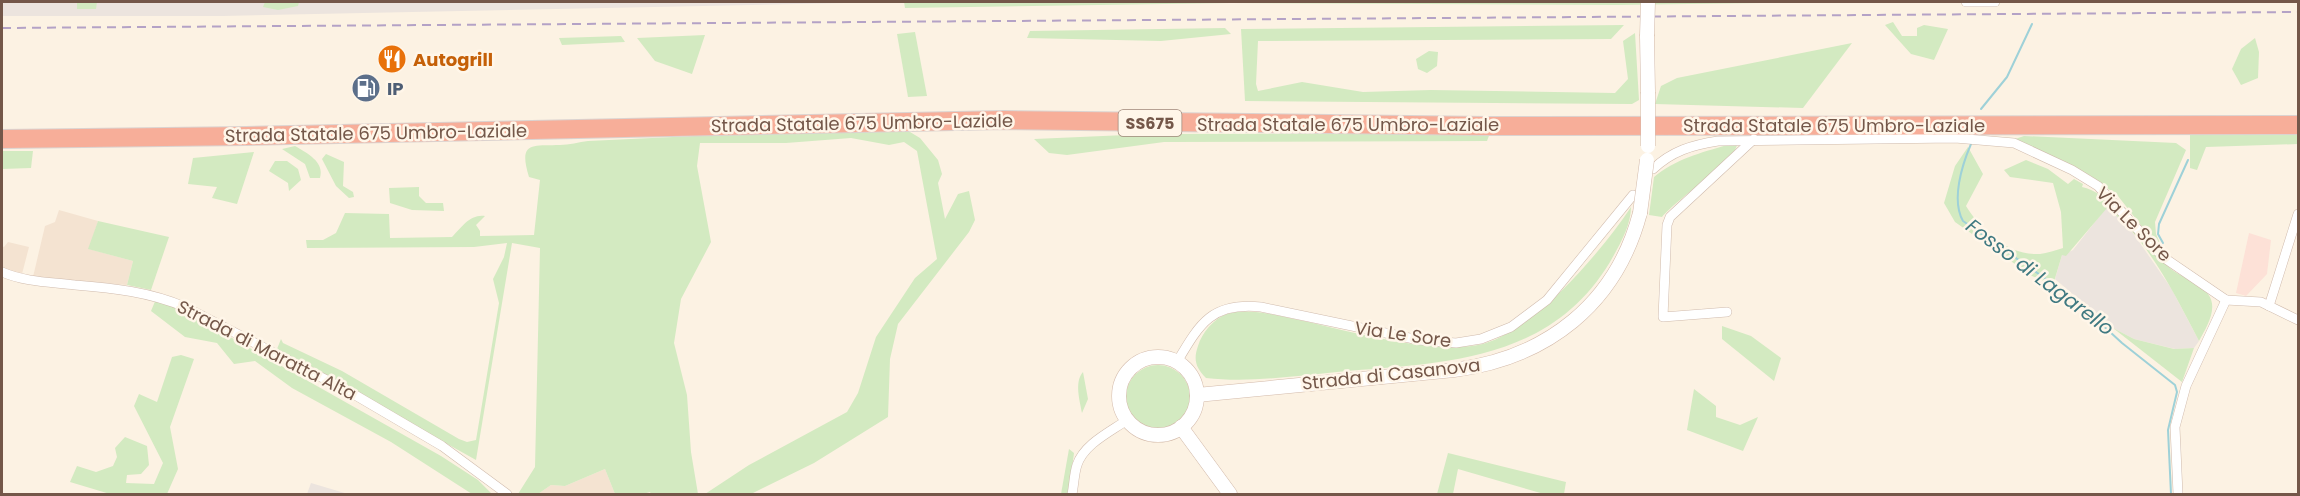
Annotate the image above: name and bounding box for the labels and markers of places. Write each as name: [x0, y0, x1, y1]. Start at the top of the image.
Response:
restaurant icon: Autogrill: [376, 43, 408, 75]
place label: Autogrill: [413, 47, 493, 72]
fuel station icon: IP: [350, 72, 382, 104]
place label: IP: [387, 76, 404, 101]

